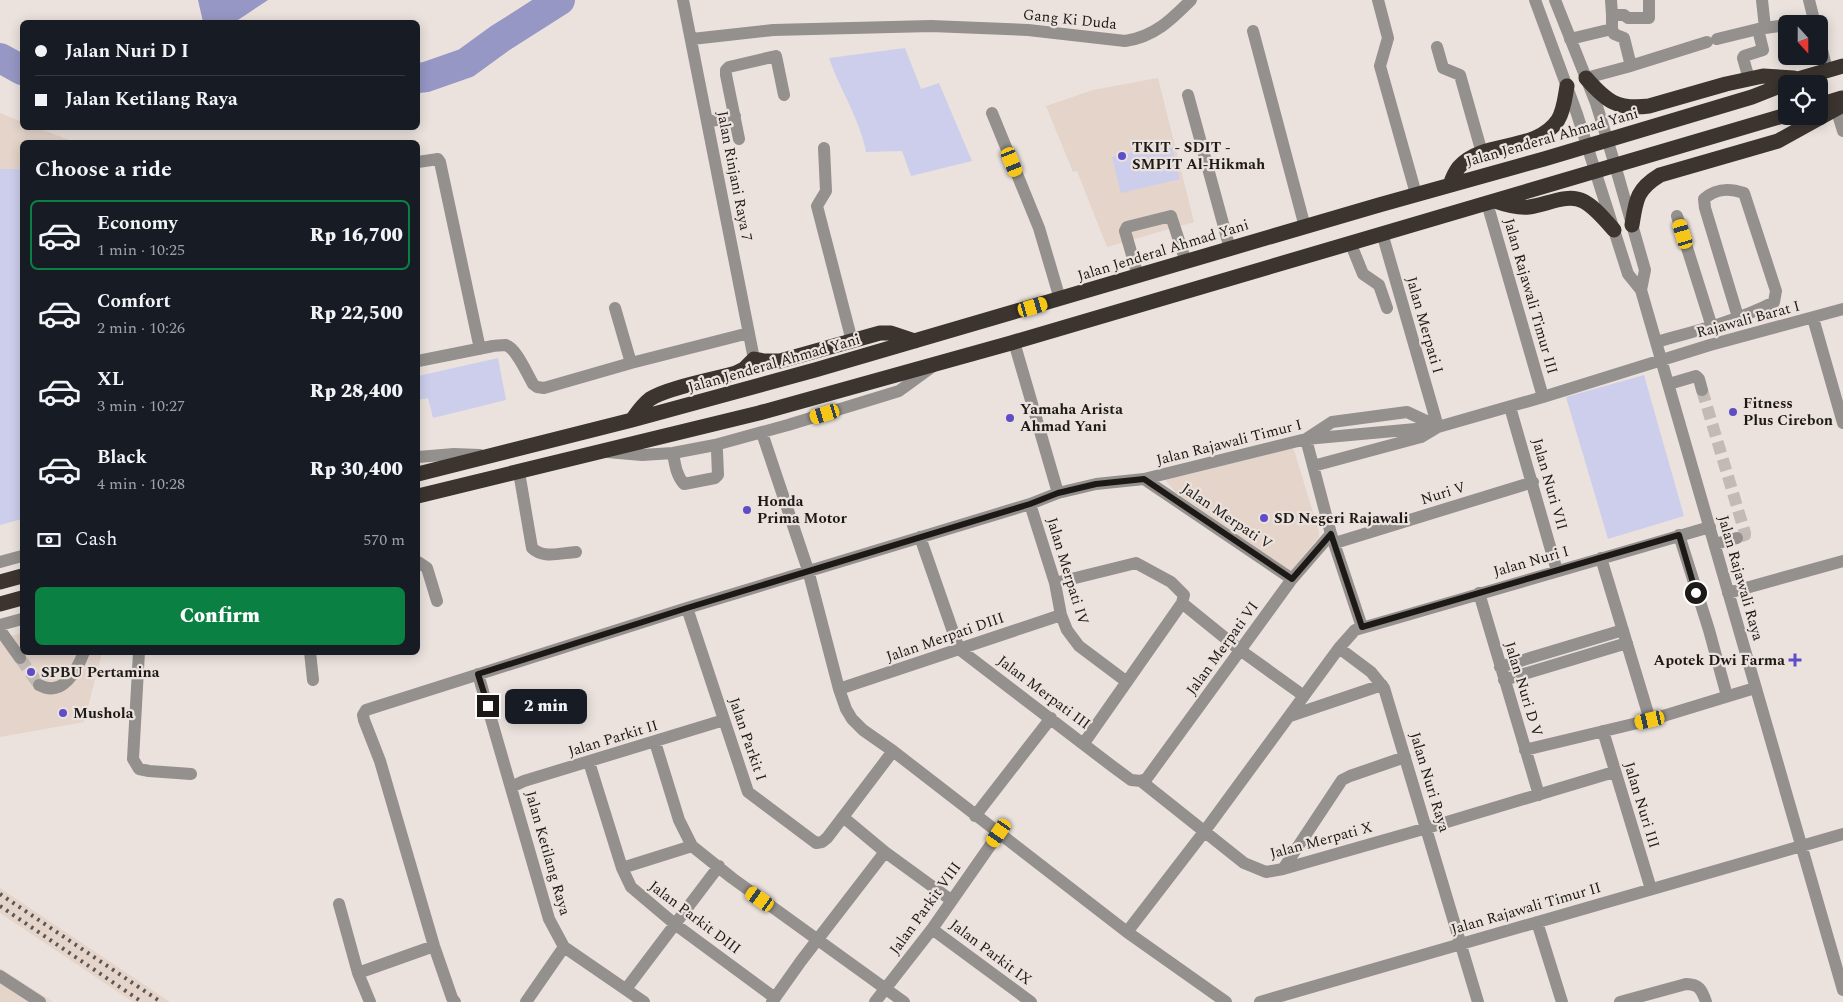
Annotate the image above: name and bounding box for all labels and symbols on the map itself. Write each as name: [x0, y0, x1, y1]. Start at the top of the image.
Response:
street label: Gang Ki Duda: [1022, 3, 1119, 36]
north arrow: [1778, 15, 1828, 65]
street label: Jalan Jenderal Ahmad Yani: [1463, 102, 1641, 173]
street label: Jalan Rinjani Raya 7: [711, 109, 758, 243]
place label: TKIT - SDIT - SMPIT Al-Hikmah: [1132, 136, 1265, 176]
car: [999, 145, 1024, 179]
marker: TKIT - SDIT - SMPIT Al-Hikmah: [1116, 150, 1128, 162]
street label: Jalan Jenderal Ahmad Yani: [1075, 213, 1252, 288]
street label: Jalan Rajawali Timur III: [1497, 216, 1564, 377]
car: [1671, 217, 1694, 251]
street label: Jalan Merpati I: [1400, 274, 1449, 376]
street label: Rajawali Barat I: [1694, 295, 1803, 344]
car: [1016, 296, 1049, 318]
street label: Jalan Jenderal Ahmad Yani: [685, 328, 863, 399]
place label: Fitness Plus Cirebon: [1743, 392, 1833, 432]
place label: Yamaha Arista Ahmad Yani: [1020, 398, 1123, 438]
car: [808, 402, 841, 426]
marker: Fitness Plus Cirebon: [1727, 406, 1739, 418]
marker: Yamaha Arista Ahmad Yani: [1004, 412, 1016, 424]
street label: Jalan Rajawali Timur I: [1154, 413, 1304, 472]
street label: Jalan Nuri VII: [1525, 436, 1574, 533]
street label: Nuri V: [1418, 476, 1468, 511]
street label: Jalan Merpati V: [1177, 477, 1277, 555]
place label: Honda Prima Motor: [757, 490, 848, 530]
marker: Honda Prima Motor: [741, 504, 753, 516]
place label: SD Negeri Rajawali: [1274, 507, 1408, 530]
marker: SD Negeri Rajawali: [1258, 512, 1270, 524]
street label: Jalan Rajawali Raya: [1712, 513, 1770, 644]
street label: Jalan Merpati IV: [1040, 515, 1095, 628]
street label: Jalan Nuri I: [1491, 540, 1572, 583]
route start: [1685, 582, 1707, 604]
street label: Jalan Merpati VI: [1180, 597, 1264, 700]
street label: Jalan Merpati DIII: [883, 607, 1007, 668]
street label: Jalan Nuri D V: [1498, 639, 1549, 739]
place label: Apotek Dwi Farma: [1654, 649, 1785, 672]
street label: Jalan Merpati III: [992, 650, 1095, 735]
marker: Apotek Dwi Farma: [1789, 654, 1801, 666]
place label: SPBU Pertamina: [41, 661, 160, 684]
marker: SPBU Pertamina: [25, 666, 37, 678]
callout: 2 min: [506, 688, 588, 724]
street label: Jalan Parkit I: [722, 694, 773, 784]
route end: [477, 695, 499, 717]
place label: Mushola: [73, 702, 134, 725]
marker: Mushola: [57, 707, 69, 719]
car: [1633, 709, 1666, 731]
street label: Jalan Parkit II: [565, 714, 661, 763]
street label: Jalan Nuri Raya: [1403, 729, 1456, 836]
street label: Jalan Nuri III: [1617, 759, 1666, 851]
street label: Jalan Ketilang Raya: [519, 788, 577, 919]
car: [984, 816, 1013, 850]
street label: Jalan Merpati X: [1267, 816, 1375, 865]
street label: Jalan Parkit VIII: [884, 857, 967, 960]
street label: Jalan Parkit DIII: [644, 875, 746, 960]
street label: Jalan Rajawali Timur II: [1448, 876, 1604, 941]
car: [743, 884, 776, 914]
street label: Jalan Parkit IX: [945, 914, 1037, 991]

